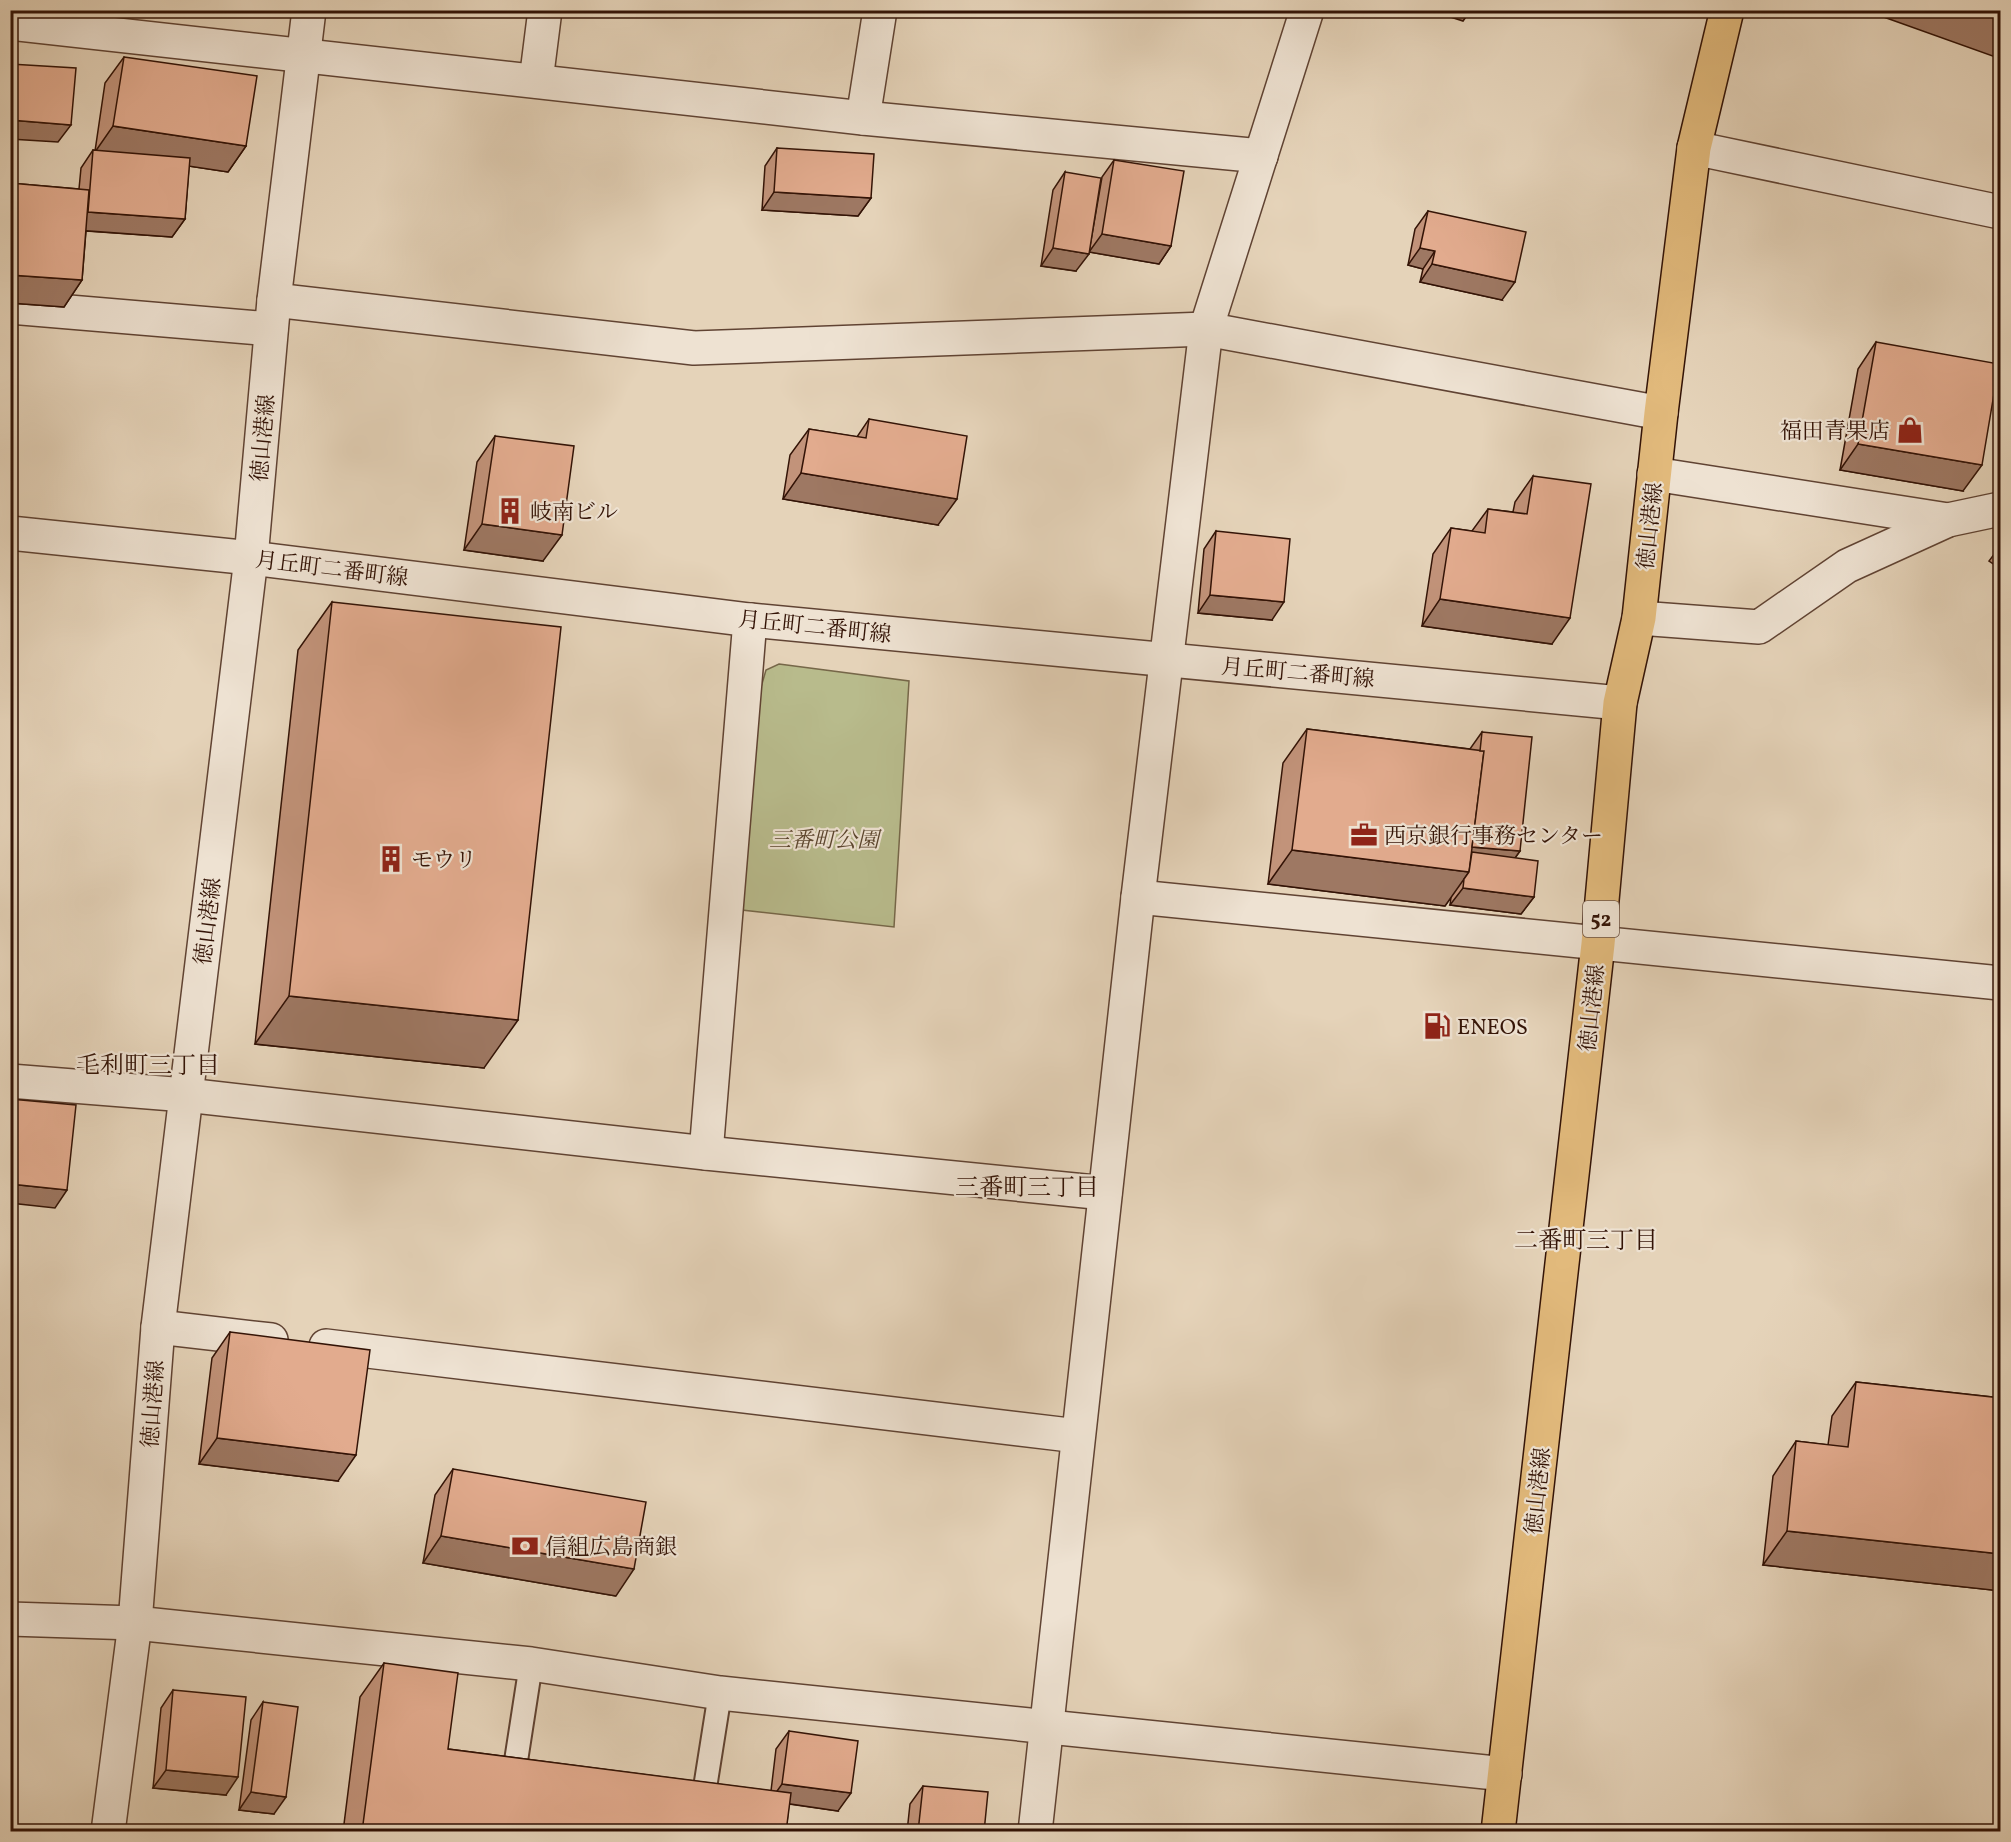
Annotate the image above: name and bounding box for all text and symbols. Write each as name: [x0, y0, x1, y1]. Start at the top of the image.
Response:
street label: 徳山港線: [245, 393, 284, 483]
shop icon: 福田青果店: [1895, 415, 1925, 445]
place label: 福田青果店: [1780, 417, 1890, 448]
street label: 徳山港線: [1631, 481, 1672, 572]
building icon: 岐南ビル: [495, 496, 525, 526]
place label: 岐南ビル: [530, 498, 618, 529]
street label: 月丘町二番町線: [253, 546, 410, 595]
street label: 月丘町二番町線: [737, 605, 893, 652]
street label: 月丘町二番町線: [1220, 652, 1376, 697]
office icon: 西京銀行事務センター: [1349, 820, 1379, 850]
place label: 西京銀行事務センター: [1384, 822, 1603, 853]
park label: 三番町公園: [769, 826, 882, 857]
building icon: モウリ: [376, 844, 406, 874]
place label: モウリ: [411, 846, 477, 877]
street label: 徳山港線: [189, 876, 230, 967]
road number: 52: [1583, 901, 1619, 937]
street label: 徳山港線: [1573, 963, 1614, 1054]
fuel station icon: ENEOS: [1422, 1011, 1452, 1041]
place label: ENEOS: [1457, 1013, 1528, 1044]
district label: 毛利町三丁目: [76, 1050, 220, 1084]
district label: 三番町三丁目: [955, 1172, 1099, 1206]
district label: 二番町三丁目: [1514, 1225, 1658, 1259]
street label: 徳山港線: [136, 1359, 173, 1449]
street label: 徳山港線: [1519, 1446, 1560, 1537]
bank icon: 信組広島商銀: [510, 1531, 540, 1561]
place label: 信組広島商銀: [545, 1533, 677, 1564]

